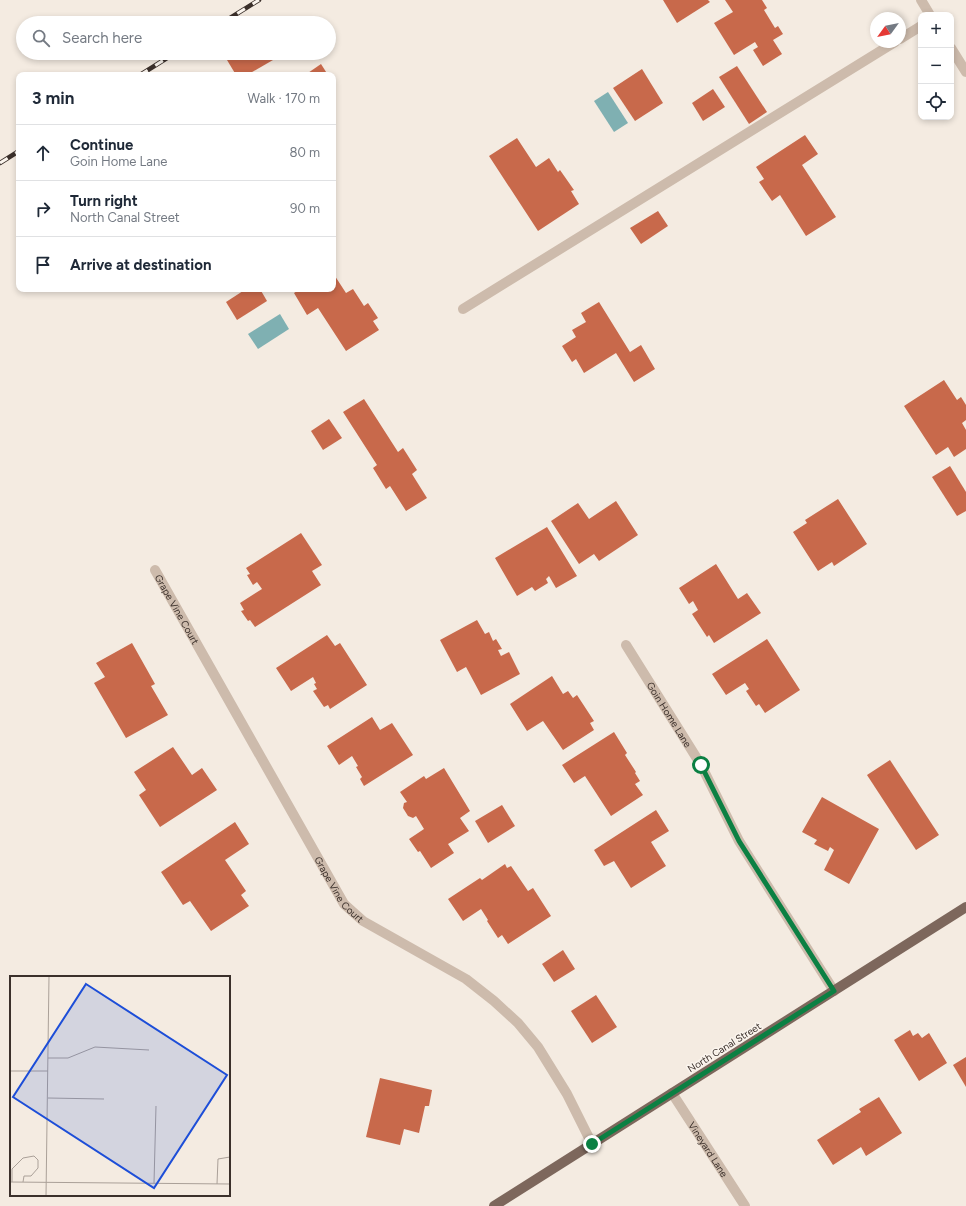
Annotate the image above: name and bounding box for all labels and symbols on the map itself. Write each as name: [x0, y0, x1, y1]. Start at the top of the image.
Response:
north arrow: [870, 12, 906, 48]
street label: Grape Vine Court: [152, 572, 202, 647]
street label: Goin Home Lane: [644, 680, 695, 750]
route start: [692, 756, 710, 774]
street label: Grape Vine Court: [311, 854, 366, 926]
inset map: [10, 976, 230, 1196]
street label: North Canal Street: [685, 1019, 764, 1075]
street label: Vineyard Lane: [685, 1119, 731, 1180]
route end: [583, 1135, 601, 1153]

